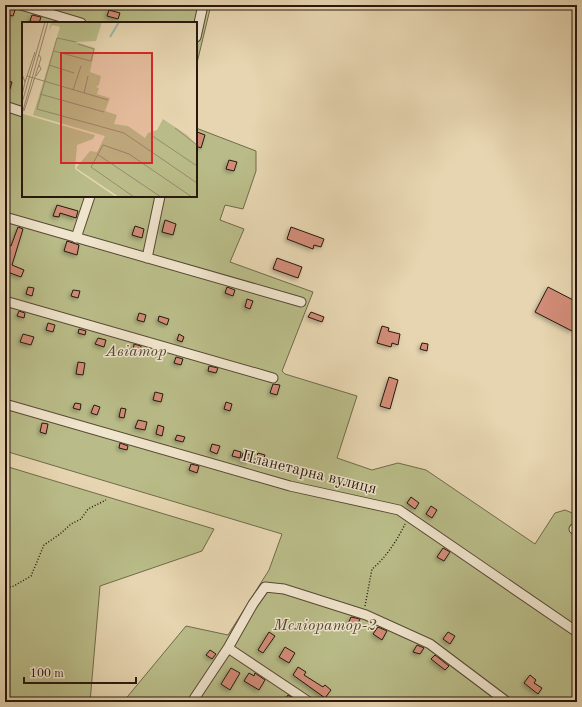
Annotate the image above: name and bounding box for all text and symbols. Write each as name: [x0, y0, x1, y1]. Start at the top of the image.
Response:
inset map: [22, 22, 197, 197]
park label: Авіатор: [104, 344, 167, 360]
street label: Планетарна вулиця: [240, 448, 378, 498]
park label: Меліоратор-2: [272, 618, 377, 634]
scale bar: [24, 659, 136, 685]
text: 100 m: [30, 668, 64, 680]

